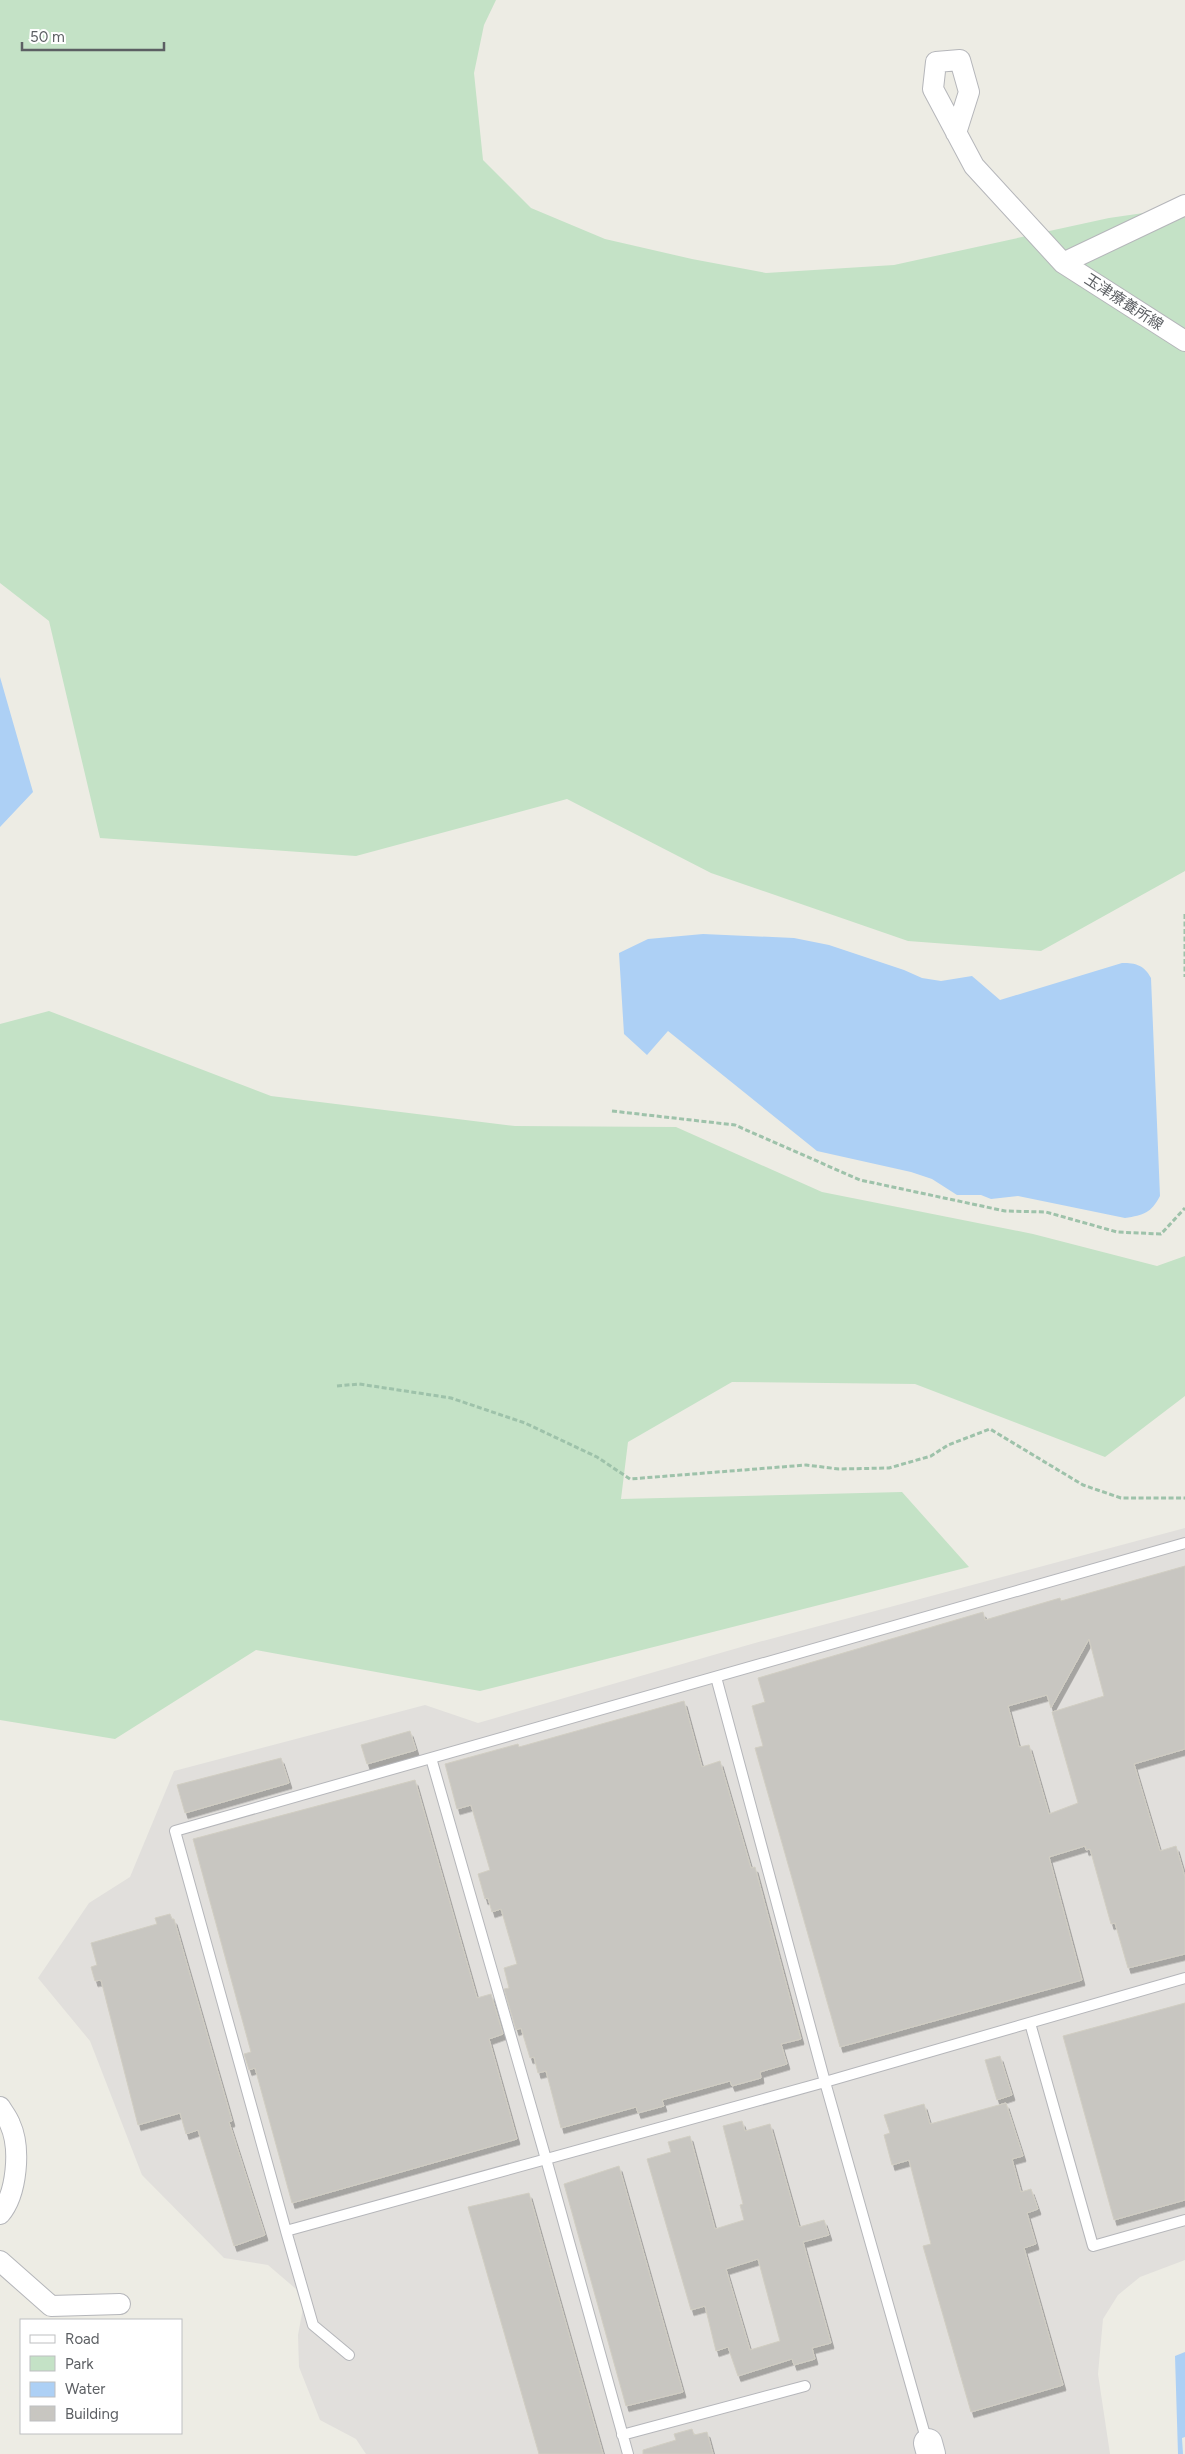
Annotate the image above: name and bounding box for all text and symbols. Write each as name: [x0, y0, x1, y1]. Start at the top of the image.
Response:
scale bar: [22, 20, 165, 52]
text: 50 m: [30, 28, 65, 46]
street label: 玉津療養所線: [1081, 270, 1167, 334]
legend: [20, 2319, 182, 2434]
text: Road: [65, 2330, 100, 2348]
text: Park: [65, 2355, 94, 2373]
text: Water: [65, 2380, 105, 2398]
text: Building: [65, 2405, 119, 2423]

